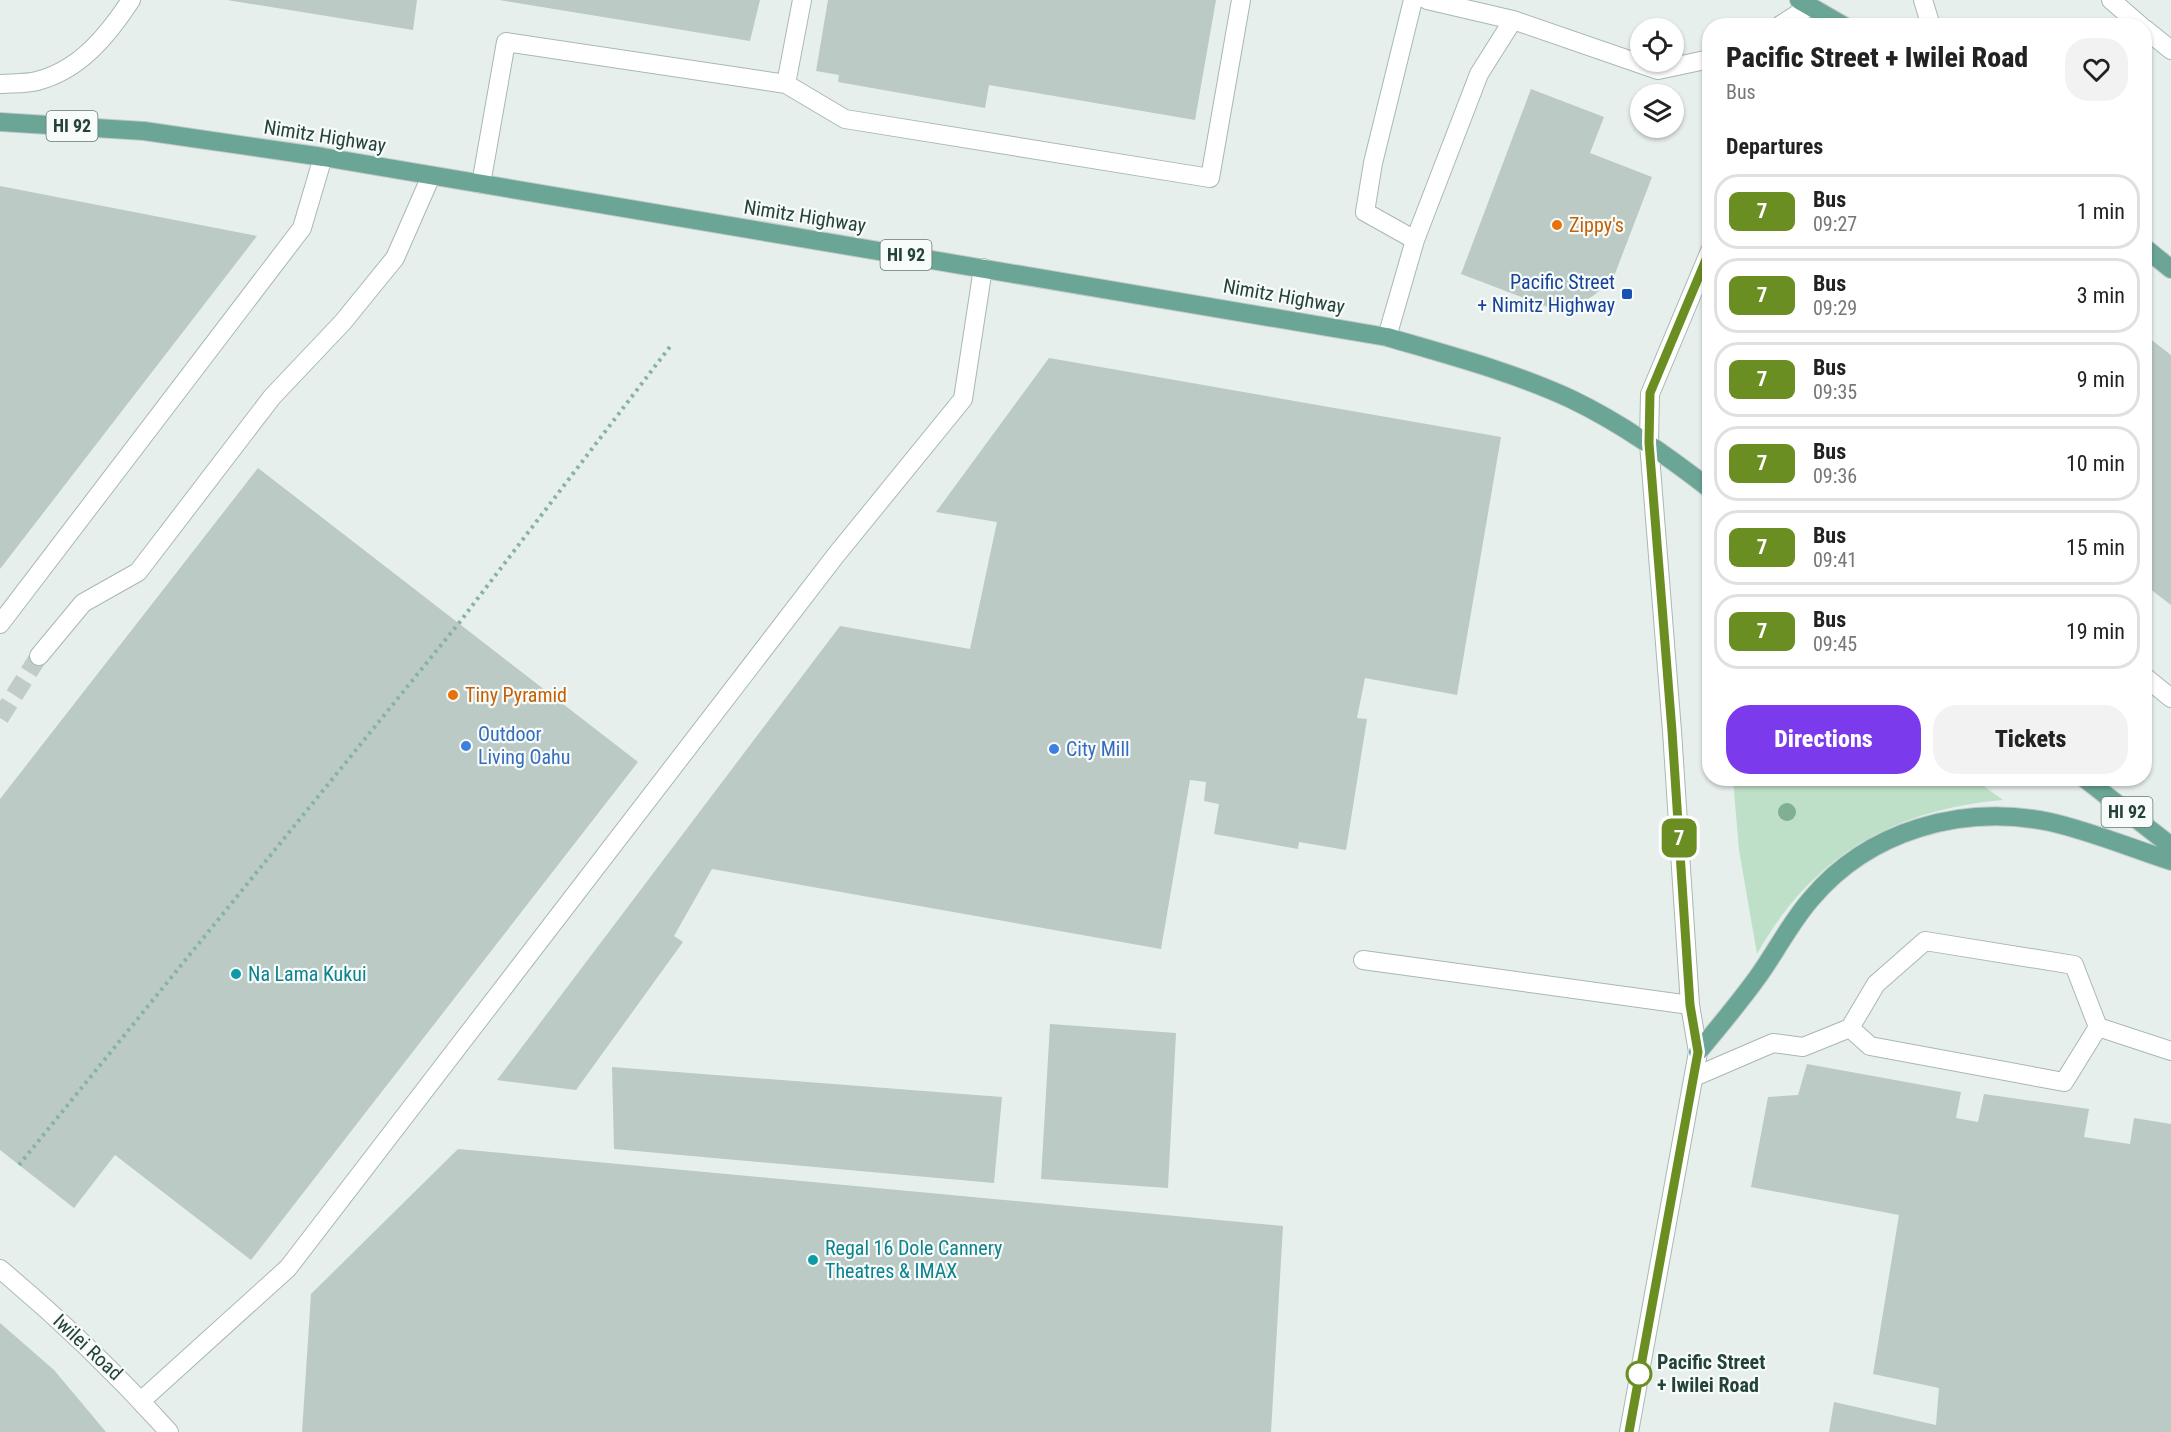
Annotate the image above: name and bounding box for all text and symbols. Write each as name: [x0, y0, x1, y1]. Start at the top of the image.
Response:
map controls: [1630, 18, 1684, 138]
button: locate: [1630, 18, 1684, 72]
button: heart: [2065, 38, 2128, 101]
text: Pacific Street + Iwilei Road: [1726, 41, 2028, 74]
text: Bus: [1726, 80, 1756, 104]
button: layers: [1630, 84, 1684, 138]
road number: HI 92: [46, 111, 98, 141]
street label: Nimitz Highway: [262, 115, 388, 157]
text: Departures: [1726, 134, 1823, 159]
text: Bus: [1813, 187, 1846, 212]
street label: Nimitz Highway: [742, 195, 868, 237]
text: 7: [1757, 199, 1767, 223]
text: 1 min: [2077, 199, 2125, 224]
text: 09:27: [1813, 212, 1857, 236]
place label: Zippy's: [1569, 213, 1624, 237]
marker: Zippy's: [1550, 218, 1564, 232]
road number: HI 92: [880, 240, 932, 270]
place label: Pacific Street + Nimitz Highway: [1477, 270, 1615, 317]
text: Bus: [1813, 271, 1846, 296]
street label: Nimitz Highway: [1221, 273, 1347, 319]
text: 7: [1757, 283, 1767, 307]
text: 3 min: [2077, 283, 2125, 308]
marker: Pacific Street + Nimitz Highway: [1620, 287, 1634, 301]
text: 09:29: [1813, 296, 1857, 320]
text: Bus: [1813, 355, 1846, 380]
text: 7: [1757, 367, 1767, 391]
text: 9 min: [2077, 367, 2125, 392]
text: 09:35: [1813, 380, 1857, 404]
text: Bus: [1813, 439, 1846, 464]
text: 7: [1757, 451, 1767, 475]
text: 10 min: [2066, 451, 2125, 476]
text: 09:36: [1813, 464, 1857, 488]
text: Bus: [1813, 523, 1846, 548]
text: 7: [1757, 535, 1767, 559]
text: 15 min: [2066, 535, 2125, 560]
text: 09:41: [1813, 548, 1857, 572]
text: Bus: [1813, 607, 1846, 632]
text: 7: [1757, 619, 1767, 643]
text: 19 min: [2066, 619, 2125, 644]
text: 09:45: [1813, 632, 1857, 656]
place label: Tiny Pyramid: [465, 683, 567, 707]
marker: Tiny Pyramid: [446, 688, 460, 702]
button: Directions: [1726, 705, 1921, 774]
button: Tickets: [1933, 705, 2128, 774]
place label: Outdoor Living Oahu: [478, 722, 570, 769]
place label: City Mill: [1066, 737, 1130, 761]
marker: Outdoor Living Oahu: [459, 739, 473, 753]
marker: City Mill: [1047, 742, 1061, 756]
road number: HI 92: [2102, 797, 2152, 827]
line badge: 7: [1660, 818, 1698, 858]
text: 7: [1674, 826, 1684, 850]
place label: Na Lama Kukui: [248, 962, 367, 986]
marker: Na Lama Kukui: [229, 967, 243, 981]
place label: Regal 16 Dole Cannery Theatres & IMAX: [825, 1236, 1002, 1283]
marker: Regal 16 Dole Cannery Theatres & IMAX: [806, 1253, 820, 1267]
street label: Iwilei Road: [48, 1309, 128, 1385]
place label: Pacific Street + Iwilei Road: [1657, 1350, 1765, 1397]
marker: Pacific Street + Iwilei Road: [1626, 1361, 1652, 1387]

